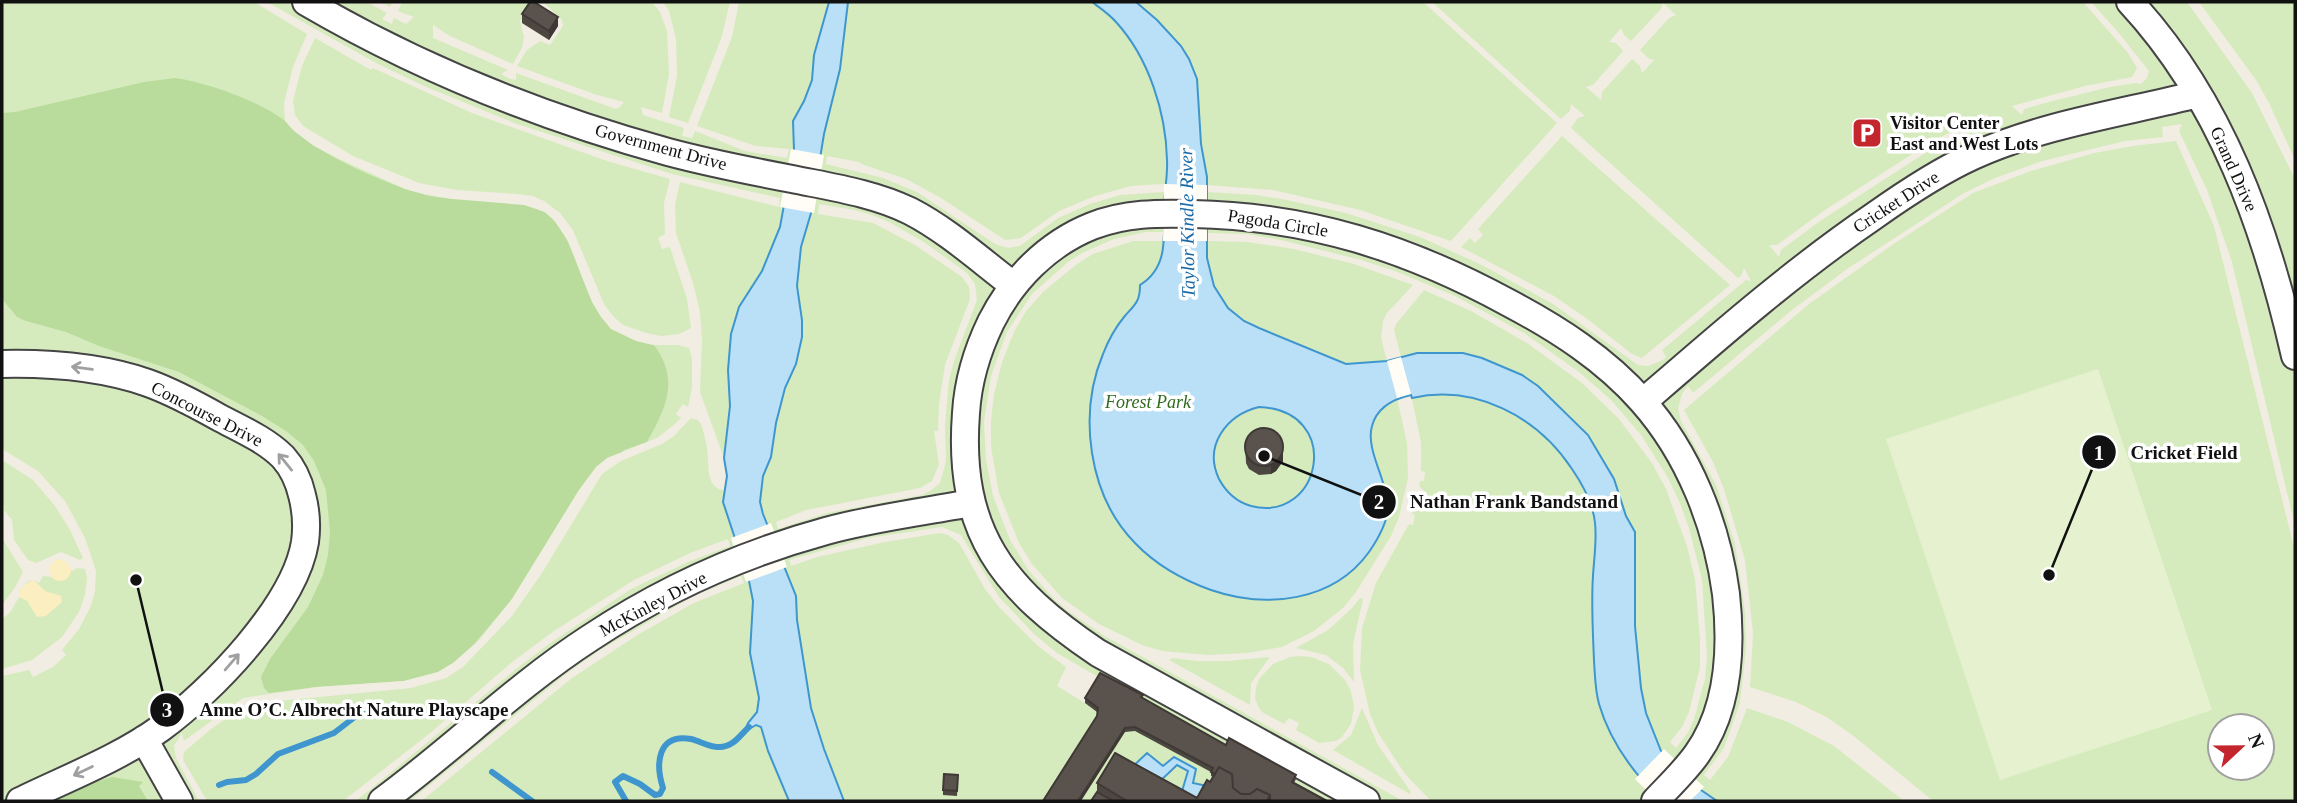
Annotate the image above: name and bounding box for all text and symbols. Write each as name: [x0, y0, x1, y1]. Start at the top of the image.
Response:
place label: Visitor Center East and West Lots: [1890, 113, 2038, 154]
parking icon: Visitor Center East and West Lots: [1850, 116, 1884, 150]
street label: Government Drive: [593, 120, 729, 174]
street label: Grand Drive: [2206, 124, 2262, 214]
water label: Taylor Kindle River: [1175, 147, 1199, 298]
street label: Cricket Drive: [1849, 167, 1943, 237]
street label: Pagoda Circle: [1226, 205, 1330, 241]
one-way arrow: [71, 361, 94, 374]
street label: Concourse Drive: [148, 377, 266, 451]
park label: Forest Park: [1104, 392, 1192, 412]
callout: Cricket Field: [2082, 432, 2252, 472]
text: 1: [2094, 441, 2104, 465]
text: Cricket Field: [2130, 442, 2238, 463]
one-way arrow: [278, 454, 293, 472]
callout: Nathan Frank Bandstand: [1361, 482, 1632, 522]
text: 2: [1374, 490, 1384, 514]
text: Nathan Frank Bandstand: [1410, 491, 1618, 512]
street label: McKinley Drive: [596, 567, 710, 641]
one-way arrow: [223, 654, 239, 672]
callout: Anne O’C. Albrecht Nature Playscape: [150, 690, 523, 730]
text: 3: [162, 698, 172, 722]
text: Anne O’C. Albrecht Nature Playscape: [199, 699, 509, 720]
north arrow: [2206, 712, 2276, 782]
text: N: [2244, 731, 2269, 751]
one-way arrow: [73, 764, 94, 778]

